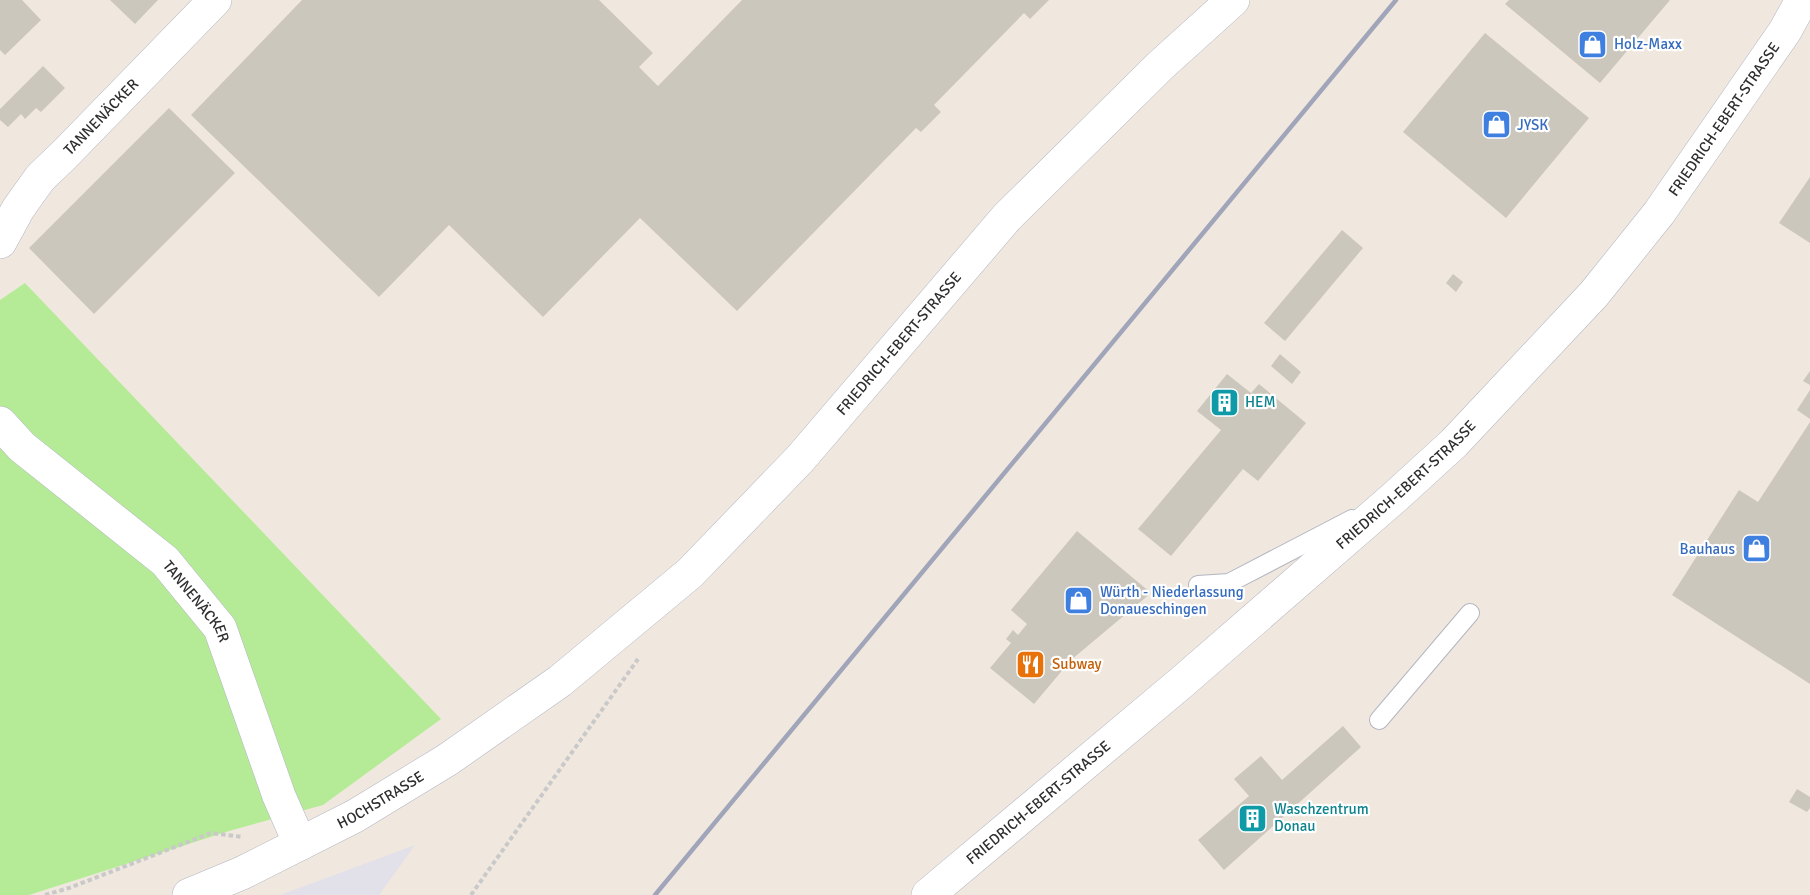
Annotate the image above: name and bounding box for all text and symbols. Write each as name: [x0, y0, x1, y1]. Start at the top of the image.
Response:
shop icon: Holz-Maxx: [1577, 28, 1609, 60]
place label: Holz-Maxx: [1614, 35, 1682, 53]
street label: FRIEDRICH-EBERT-STRASSE: [1665, 39, 1783, 199]
street label: TANNENÄCKER: [60, 75, 142, 159]
shop icon: JYSK: [1480, 109, 1512, 141]
place label: JYSK: [1517, 116, 1548, 134]
street label: FRIEDRICH-EBERT-STRASSE: [833, 268, 965, 419]
building icon: HEM: [1208, 386, 1240, 418]
place label: HEM: [1245, 393, 1276, 411]
street label: FRIEDRICH-EBERT-STRASSE: [1332, 417, 1480, 553]
shop icon: Bauhaus: [1740, 533, 1772, 565]
place label: Bauhaus: [1680, 540, 1735, 558]
street label: TANNENÄCKER: [159, 557, 233, 645]
place label: Würth - Niederlassung Donaueschingen: [1100, 583, 1244, 618]
shop icon: Würth - Niederlassung Donaueschingen: [1063, 585, 1095, 617]
restaurant icon: Subway: [1015, 648, 1047, 680]
place label: Subway: [1052, 655, 1102, 673]
street label: FRIEDRICH-EBERT-STRASSE: [963, 737, 1114, 868]
street label: HOCHSTRASSE: [334, 767, 427, 833]
place label: Waschzentrum Donau: [1274, 800, 1369, 835]
building icon: Waschzentrum Donau: [1237, 802, 1269, 834]

